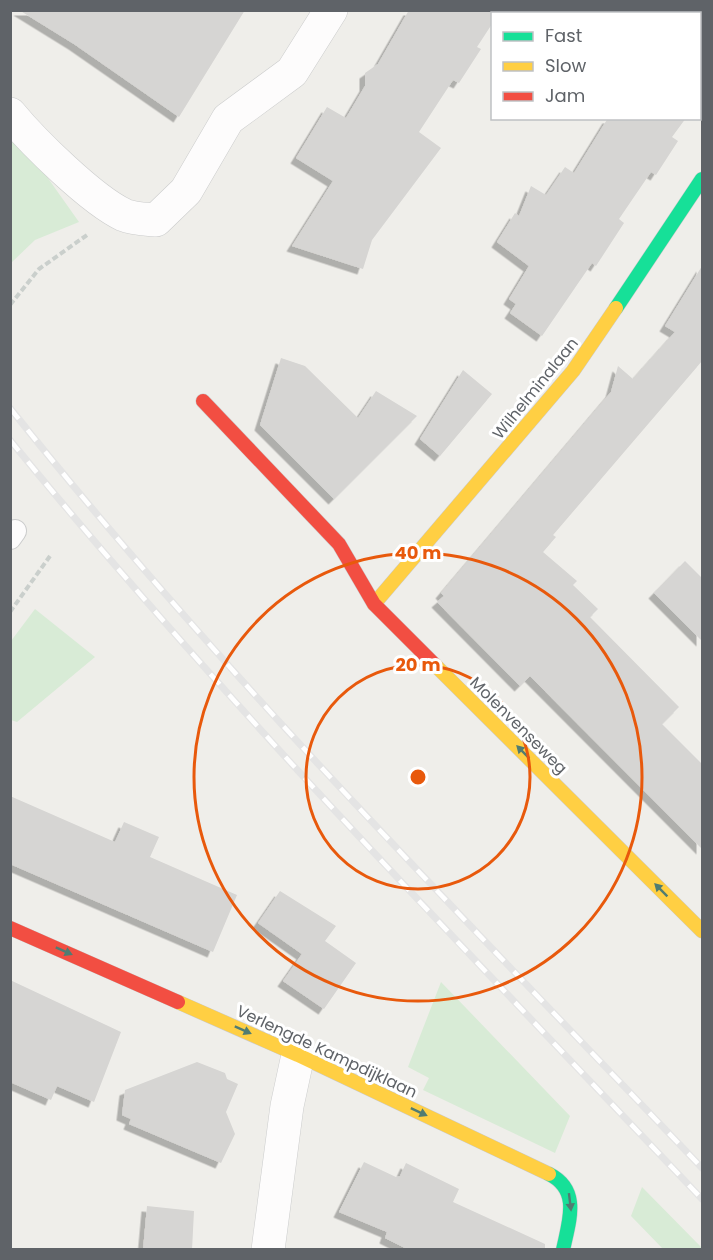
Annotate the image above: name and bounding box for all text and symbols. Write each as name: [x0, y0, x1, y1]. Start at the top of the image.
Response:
legend: [491, 12, 701, 120]
text: Fast: [545, 23, 582, 48]
text: Slow: [545, 53, 587, 78]
text: Jam: [545, 83, 585, 108]
street label: Wilhelminalaan: [487, 333, 584, 444]
text: 40 m: [395, 540, 441, 565]
text: 20 m: [396, 652, 440, 677]
street label: Molenvenseweg: [465, 671, 573, 779]
one-way arrow: [516, 746, 530, 760]
centre of rings: [408, 767, 428, 787]
one-way arrow: [655, 883, 669, 897]
one-way arrow: [55, 947, 73, 957]
street label: Verlengde Kampdijklaan: [233, 999, 421, 1104]
one-way arrow: [234, 1025, 252, 1035]
one-way arrow: [411, 1107, 428, 1116]
one-way arrow: [565, 1193, 575, 1212]

